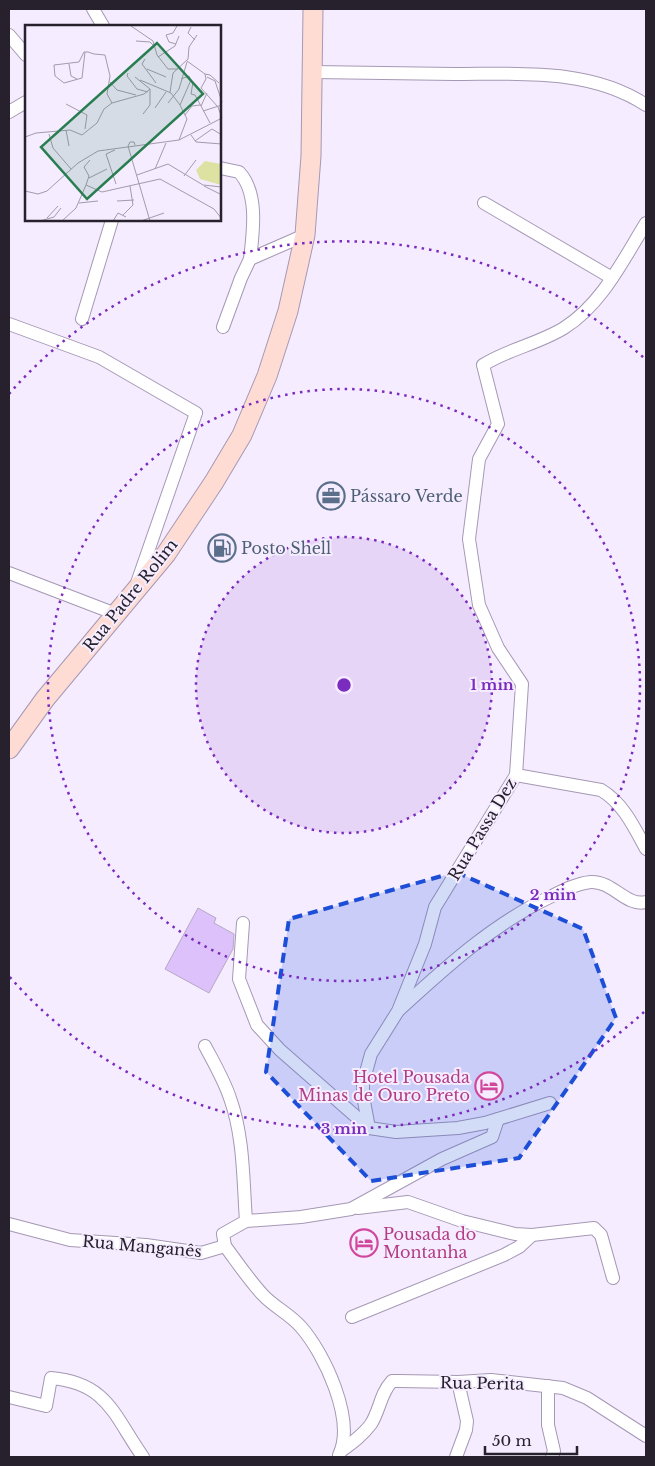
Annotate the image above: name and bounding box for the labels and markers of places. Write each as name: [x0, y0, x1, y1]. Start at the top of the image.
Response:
office icon: Pássaro Verde: [316, 481, 346, 511]
place label: Pássaro Verde: [350, 486, 463, 506]
fuel station icon: Posto Shell: [207, 533, 237, 563]
place label: Posto Shell: [241, 538, 331, 558]
centre of rings: [335, 676, 353, 694]
place label: Hotel Pousada Minas de Ouro Preto: [298, 1067, 470, 1105]
hotel icon: Hotel Pousada Minas de Ouro Preto: [474, 1071, 504, 1101]
place label: Pousada do Montanha: [383, 1224, 476, 1262]
hotel icon: Pousada do Montanha: [349, 1228, 379, 1258]

